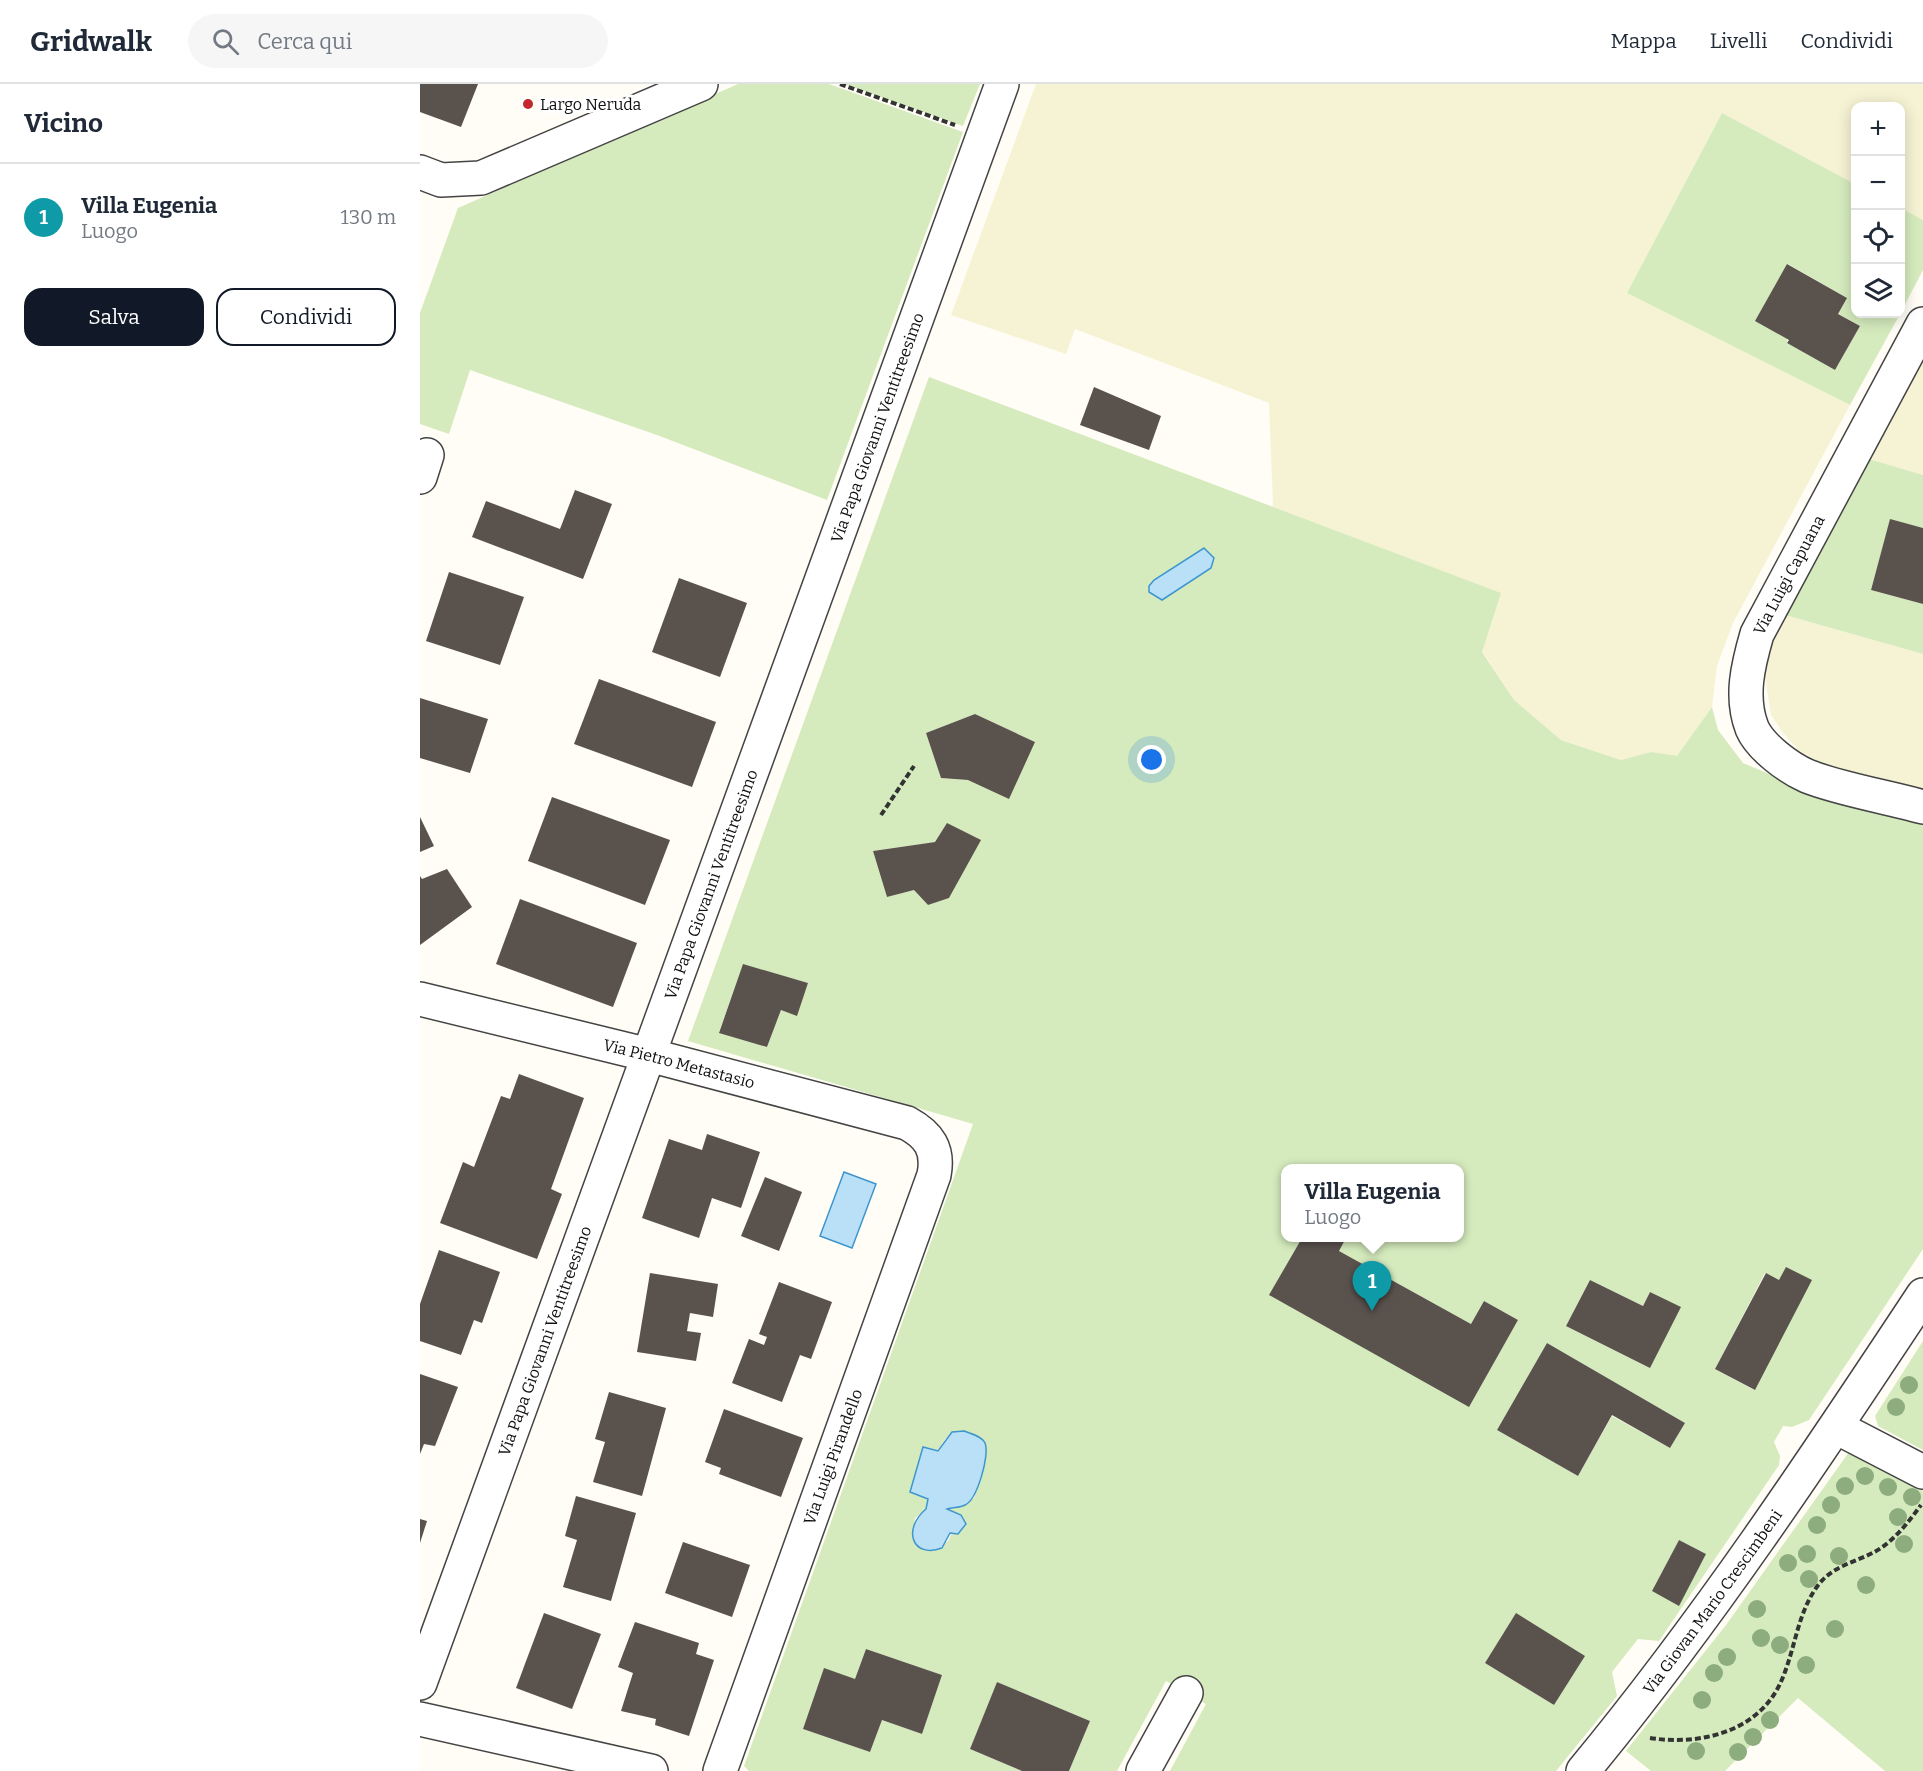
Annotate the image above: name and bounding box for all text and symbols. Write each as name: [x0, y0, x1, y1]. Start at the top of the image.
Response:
search box: [188, 14, 608, 68]
text: Gridwalk: [30, 25, 152, 58]
icon: search: [209, 25, 242, 58]
text: Cerca qui: [257, 28, 352, 55]
text: Mappa: [1610, 28, 1677, 54]
text: Livelli: [1710, 28, 1767, 54]
text: Condividi: [1800, 28, 1893, 54]
place label: Largo Neruda: [540, 95, 642, 114]
marker: Largo Neruda: [521, 97, 535, 111]
map controls: [1851, 102, 1905, 318]
button: +: [1851, 102, 1905, 156]
text: Vicino: [24, 108, 103, 139]
button: −: [1851, 156, 1905, 210]
text: Villa Eugenia: [81, 192, 217, 219]
text: 1: [39, 205, 48, 229]
text: 130 m: [341, 205, 396, 229]
button: locate: [1851, 210, 1905, 264]
text: Luogo: [81, 219, 138, 243]
button: layers: [1851, 264, 1905, 318]
button: Salva: [24, 288, 204, 346]
button: Condividi: [216, 288, 396, 346]
street label: Via Papa Giovanni Ventitreesimo: [826, 310, 927, 545]
street label: Via Luigi Capuana: [1749, 512, 1829, 638]
your location: [1137, 745, 1166, 774]
street label: Via Papa Giovanni Ventitreesimo: [660, 767, 761, 1002]
street label: Via Pietro Metastasio: [602, 1035, 757, 1092]
popup: [1281, 1164, 1464, 1242]
text: Villa Eugenia: [1304, 1178, 1441, 1205]
text: Luogo: [1304, 1205, 1361, 1229]
street label: Via Papa Giovanni Ventitreesimo: [494, 1223, 595, 1459]
pin: 1: [1352, 1262, 1392, 1311]
street label: Via Luigi Pirandello: [800, 1387, 866, 1527]
street label: Via Giovan Mario Crescimbeni: [1639, 1506, 1786, 1698]

